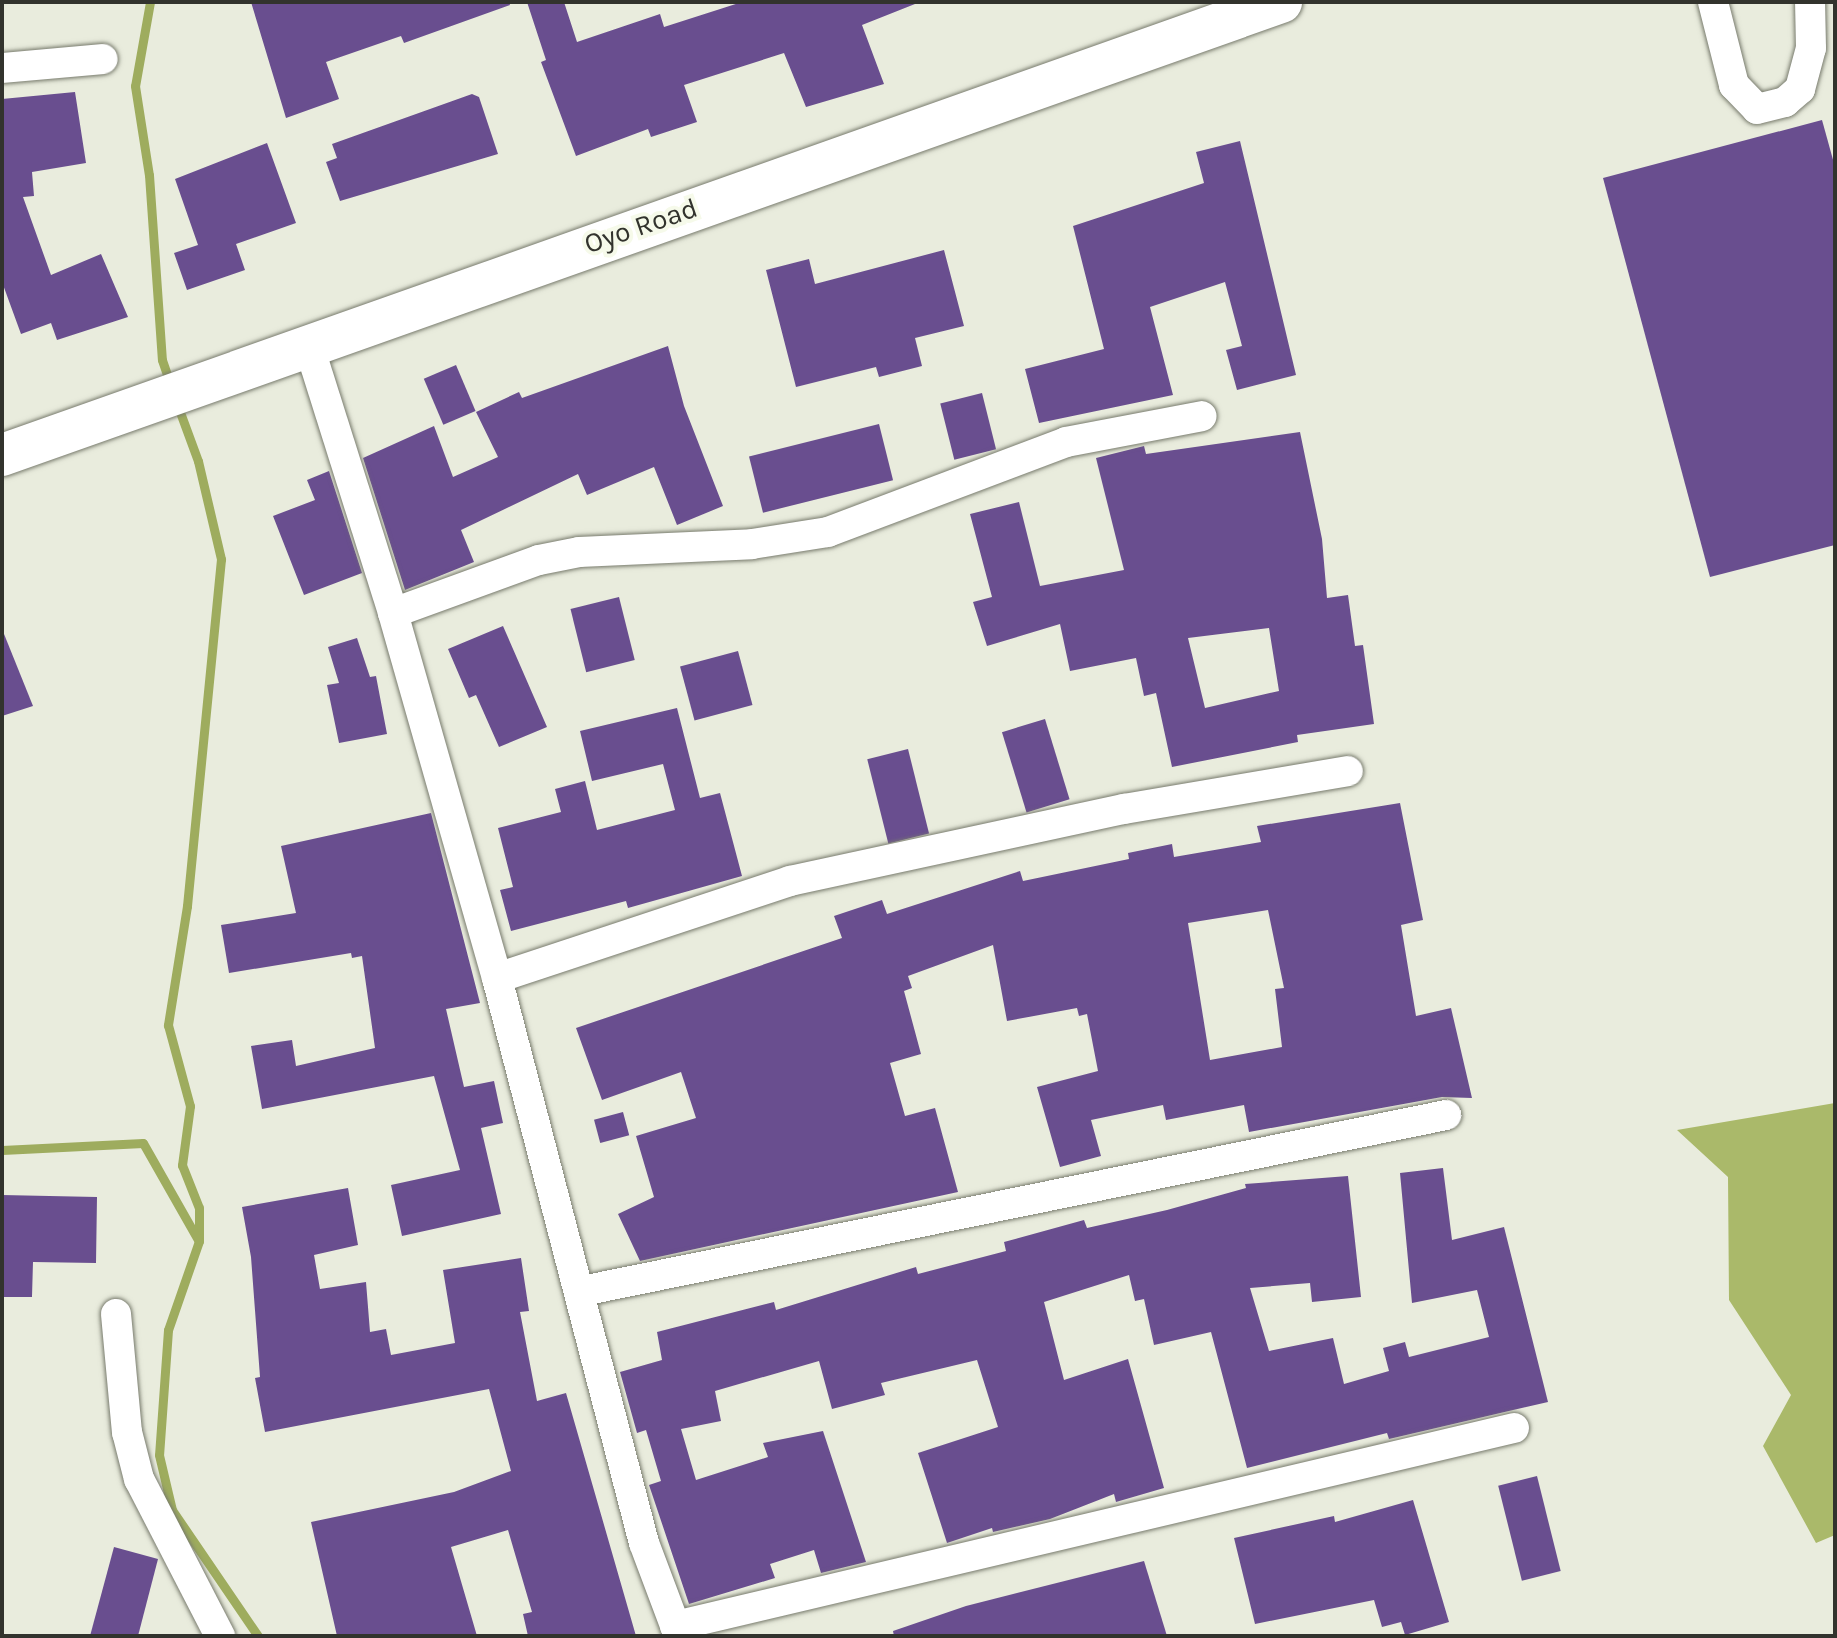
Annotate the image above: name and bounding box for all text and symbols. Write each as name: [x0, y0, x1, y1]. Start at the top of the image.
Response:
street label: Oyo Road: [580, 191, 702, 261]

